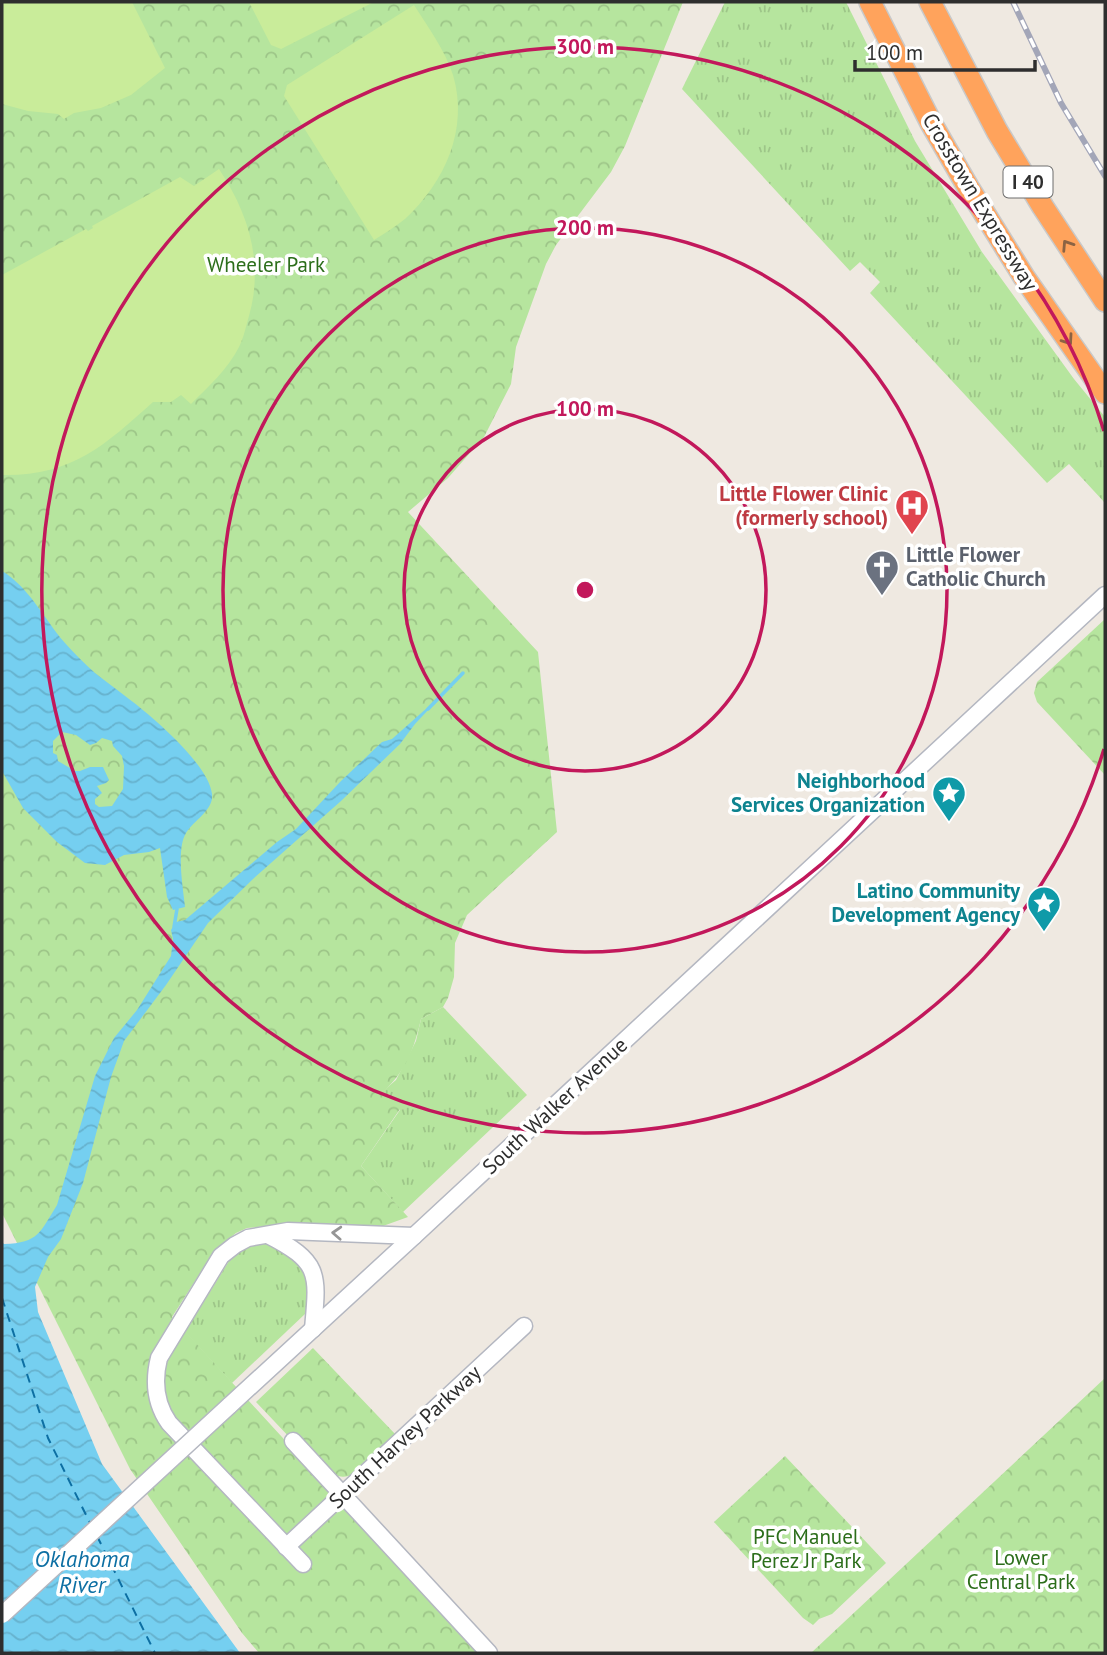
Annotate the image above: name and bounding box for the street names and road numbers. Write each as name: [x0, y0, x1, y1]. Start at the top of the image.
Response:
street label: Crosstown Expressway: [917, 108, 1044, 296]
road number: I 40: [1004, 166, 1052, 198]
street label: South Walker Avenue: [476, 1031, 633, 1180]
street label: South Harvey Parkway: [323, 1359, 487, 1514]

